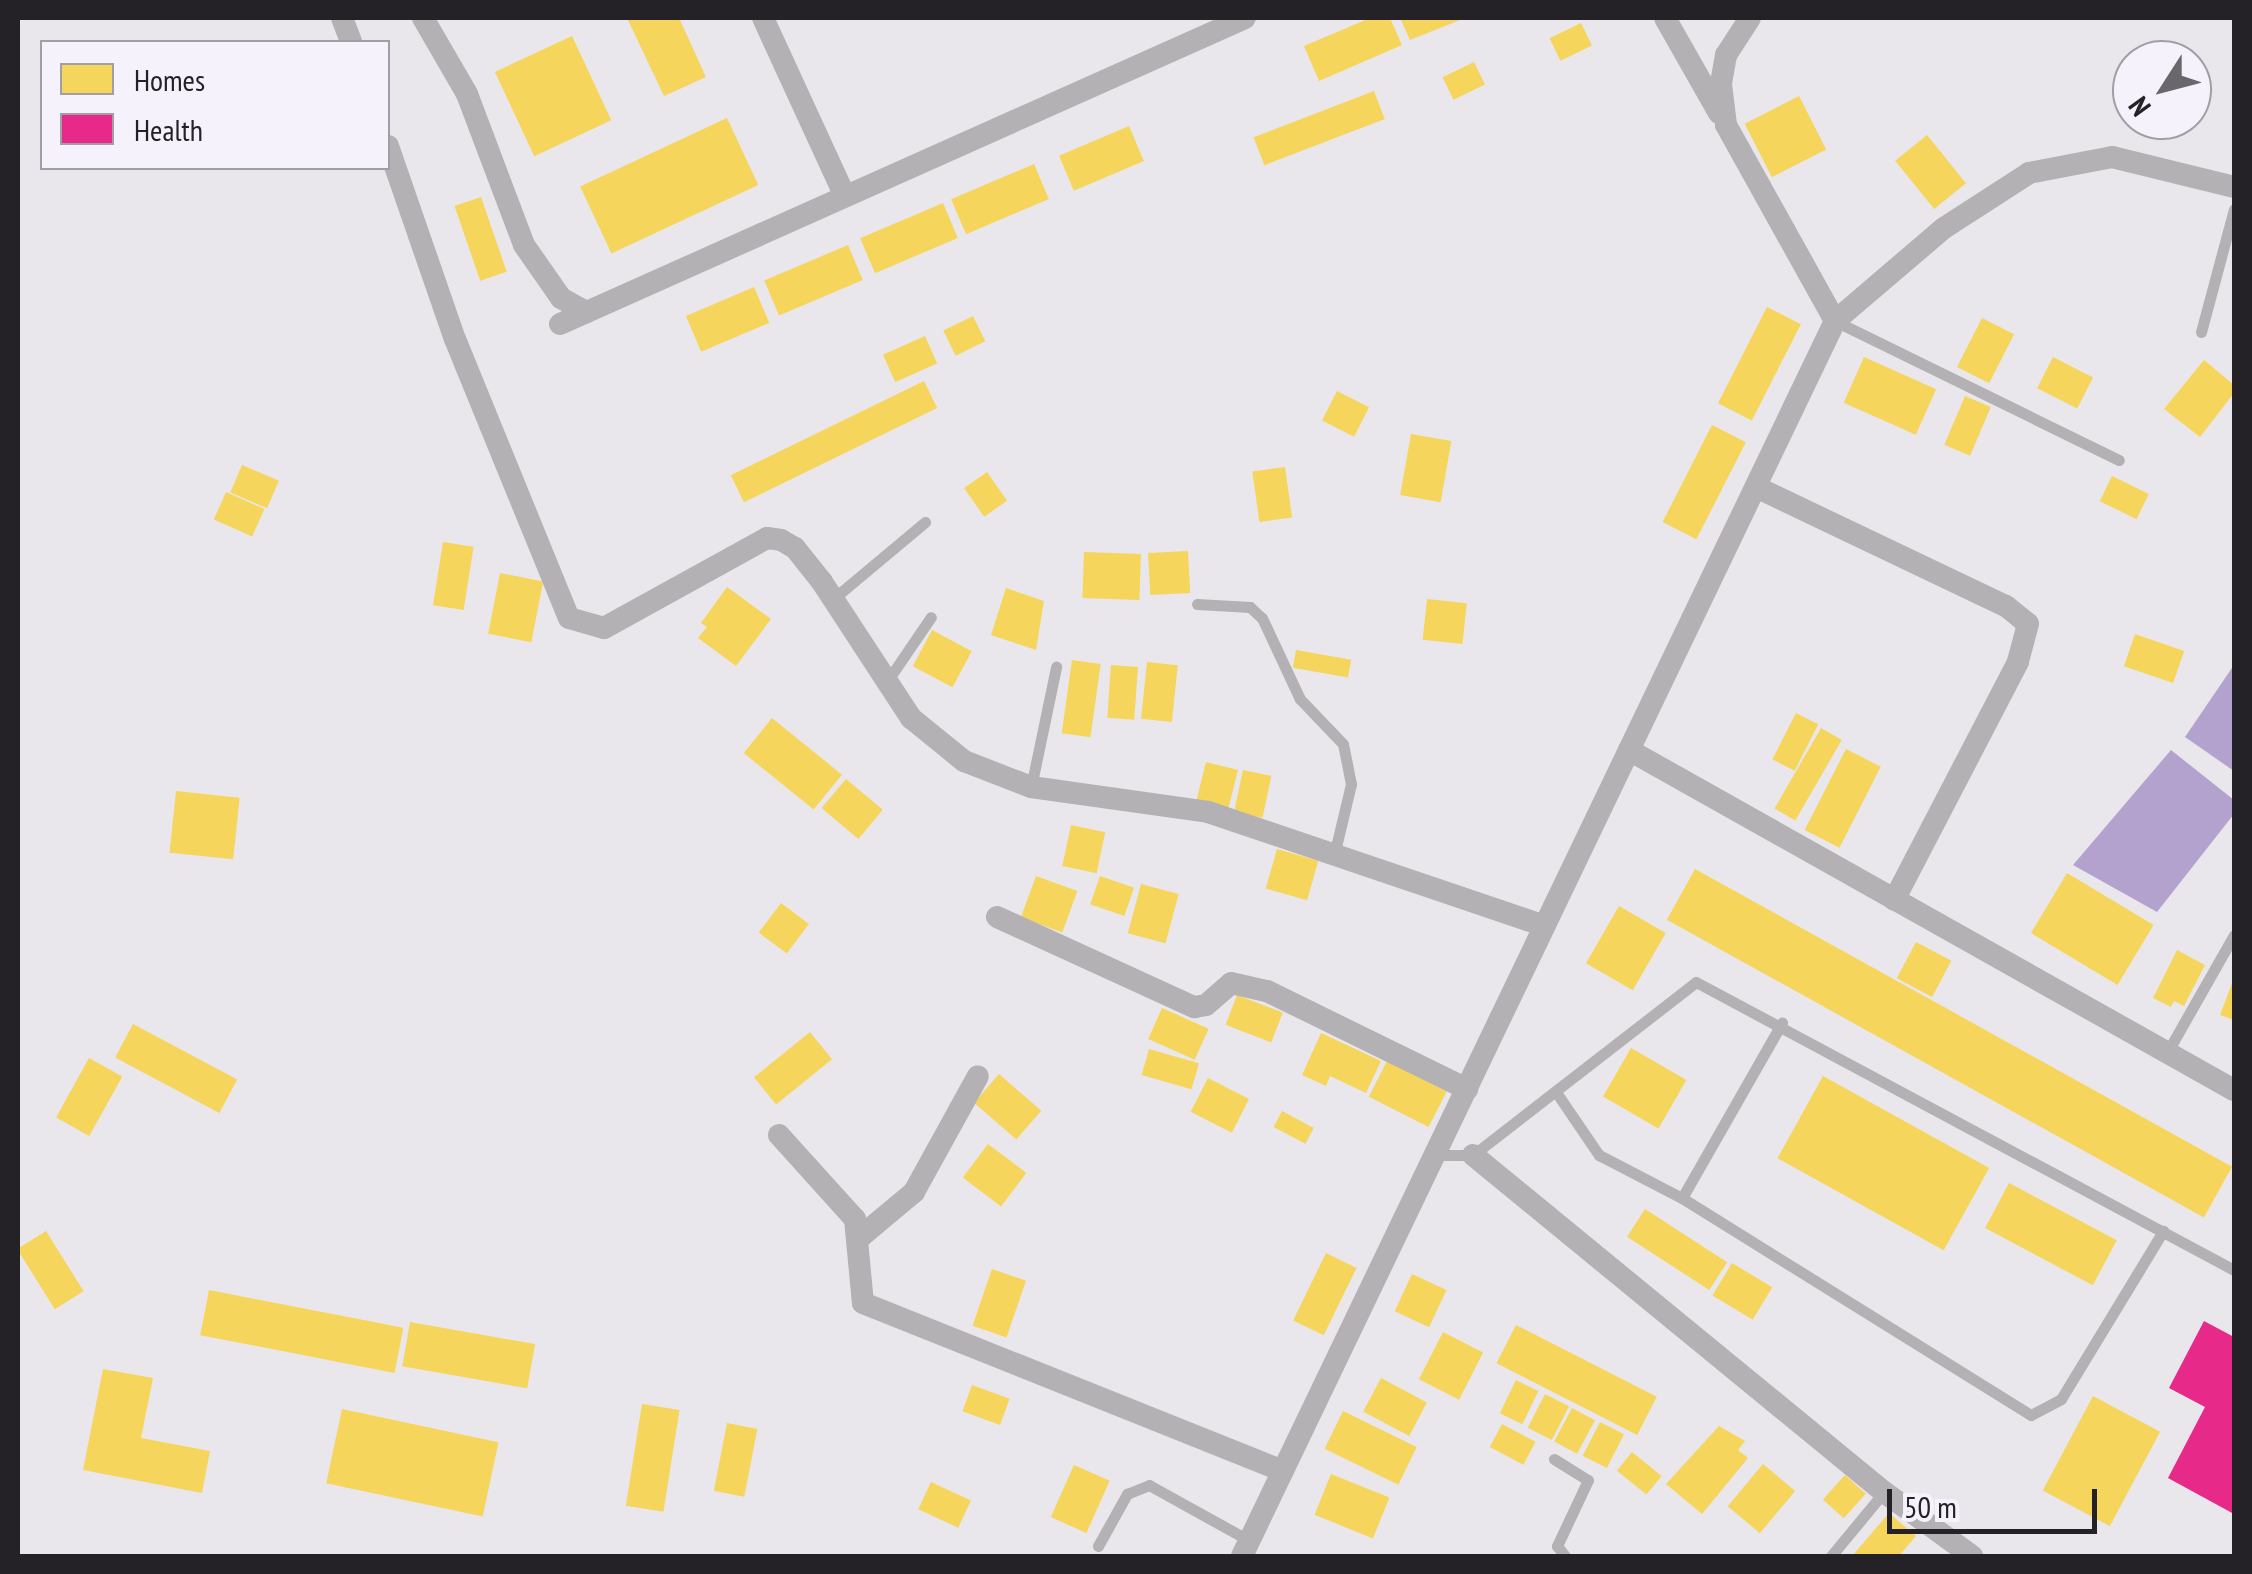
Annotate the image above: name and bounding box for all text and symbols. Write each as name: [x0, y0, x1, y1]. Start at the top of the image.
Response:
legend: [40, 40, 390, 170]
north arrow: [2112, 40, 2212, 140]
text: Homes: [134, 60, 205, 99]
text: N: [2120, 90, 2158, 124]
text: Health: [134, 110, 203, 149]
scale bar: [1892, 1469, 2102, 1531]
text: 50 m: [1904, 1487, 1957, 1526]

